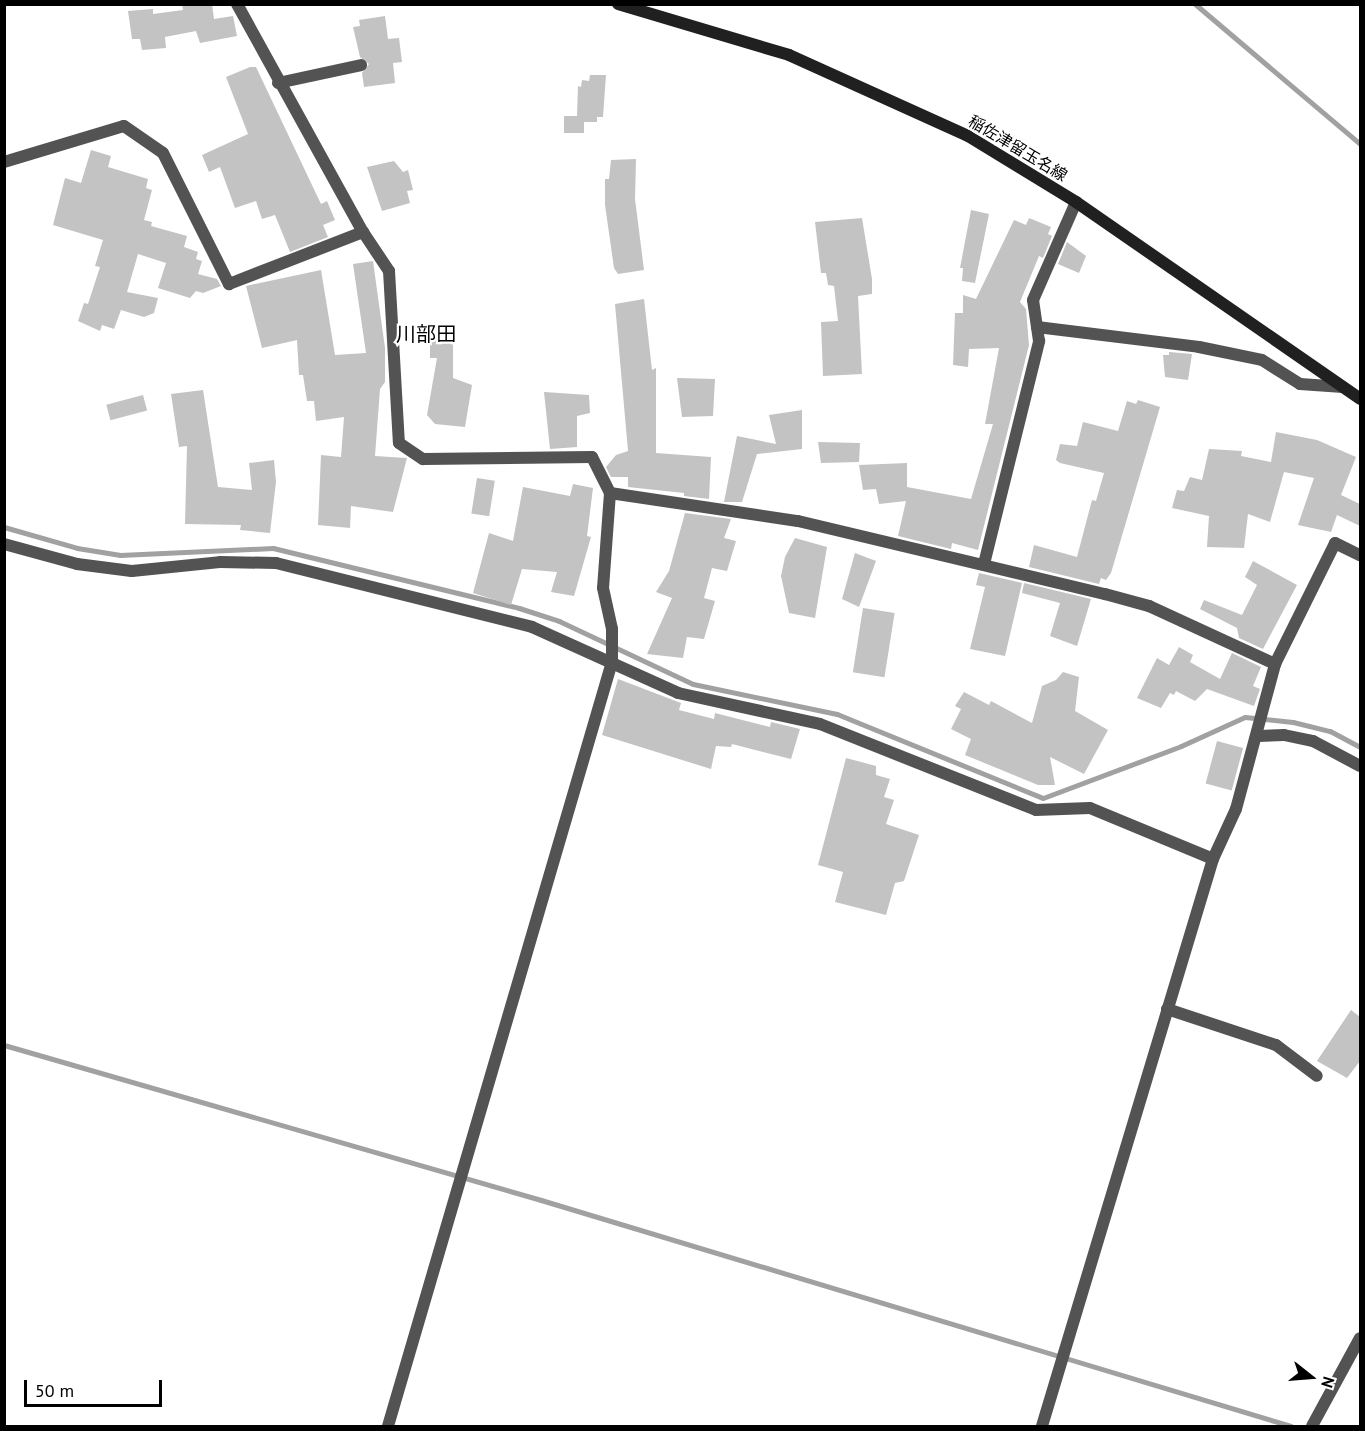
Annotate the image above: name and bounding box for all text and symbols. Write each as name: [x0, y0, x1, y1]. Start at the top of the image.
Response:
street label: 稲佐津留玉名線: [965, 111, 1071, 185]
district label: 川部田: [396, 322, 456, 346]
north arrow: [1281, 1347, 1341, 1407]
scale bar: [27, 1368, 165, 1406]
text: N: [1317, 1374, 1339, 1390]
text: 50 m: [35, 1379, 74, 1402]

